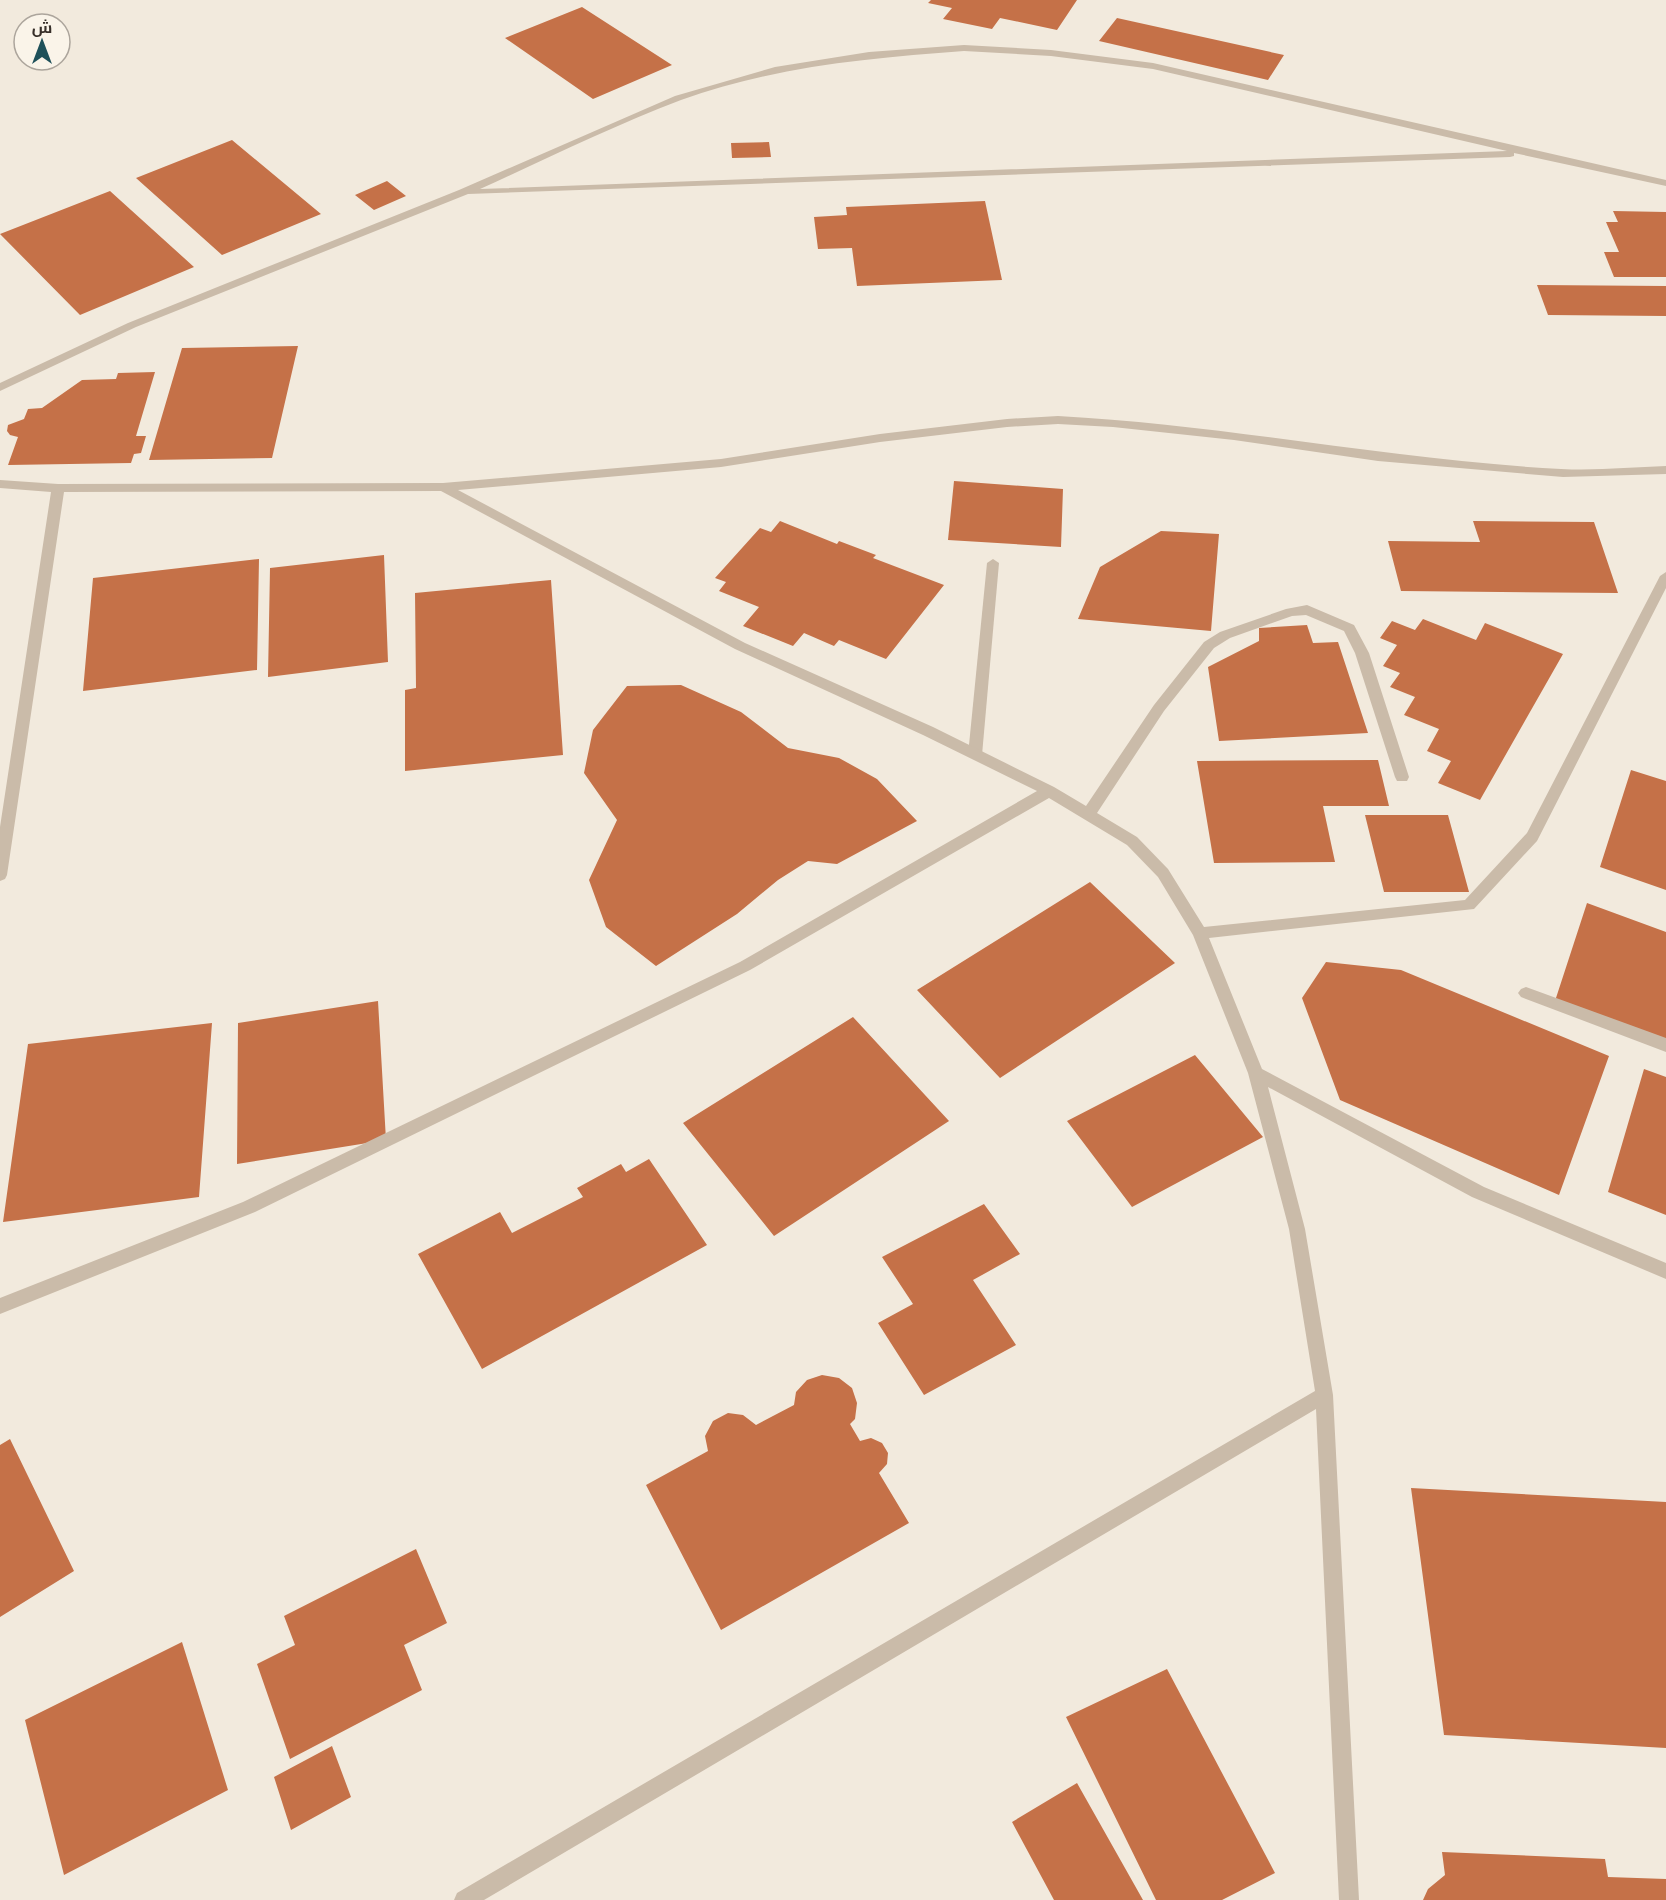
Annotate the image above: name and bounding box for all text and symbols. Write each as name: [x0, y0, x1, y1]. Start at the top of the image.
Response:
north arrow: [12, 12, 72, 72]
text: ش: [32, 17, 52, 39]

